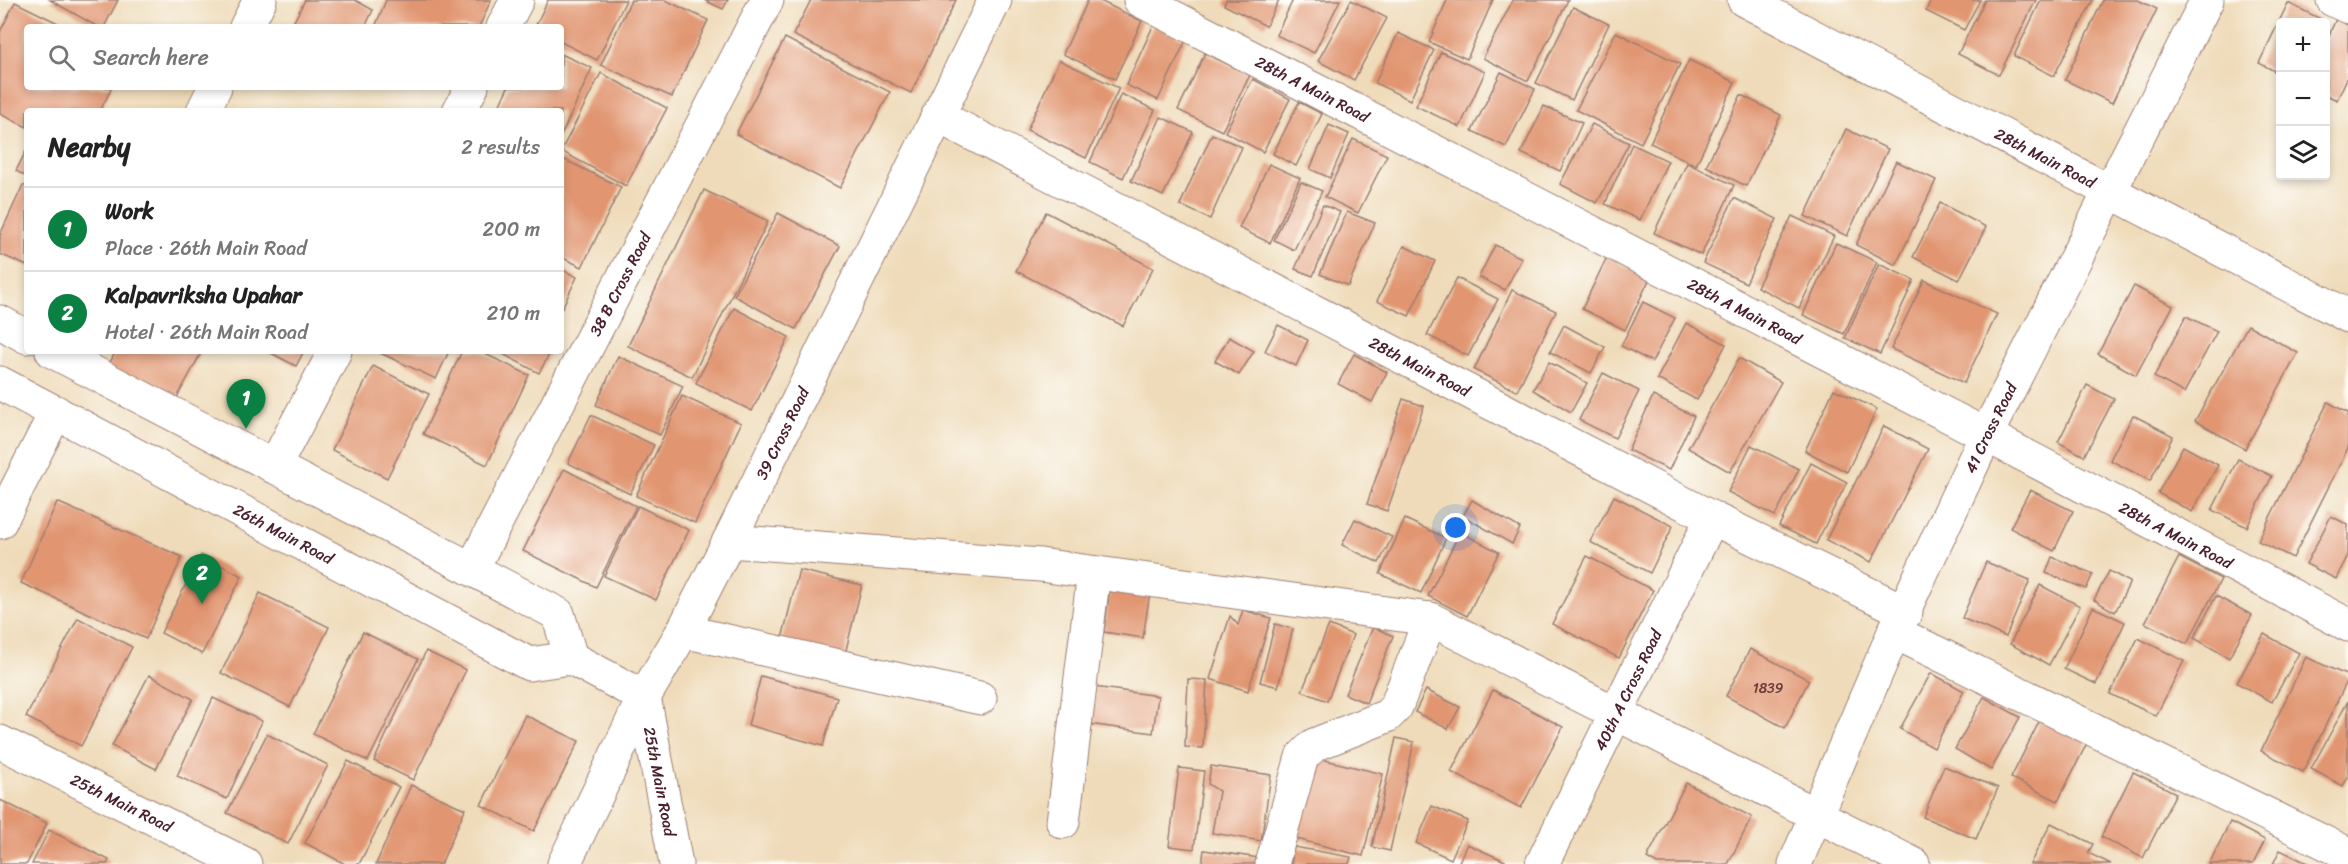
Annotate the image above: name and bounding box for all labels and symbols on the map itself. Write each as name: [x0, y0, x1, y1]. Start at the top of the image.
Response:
street label: 28th A Main Road: [1250, 48, 1376, 131]
street label: 28th Main Road: [1989, 119, 2102, 197]
street label: 38 B Cross Road: [581, 226, 660, 341]
street label: 28th A Main Road: [1682, 270, 1808, 354]
street label: 28th Main Road: [1364, 328, 1477, 406]
street label: 41 Cross Road: [1956, 376, 2026, 478]
pin: 1: [226, 380, 266, 429]
street label: 39 Cross Road: [747, 381, 818, 485]
street label: 28th A Main Road: [2114, 493, 2240, 578]
street label: 26th Main Road: [228, 495, 340, 573]
your location: [1441, 513, 1470, 542]
pin: 2: [182, 554, 222, 604]
street label: 40th A Cross Road: [1586, 623, 1671, 756]
house number: 1839: [1753, 676, 1784, 701]
street label: 25th Main Road: [635, 724, 685, 840]
street label: 25th Main Road: [65, 765, 179, 842]

